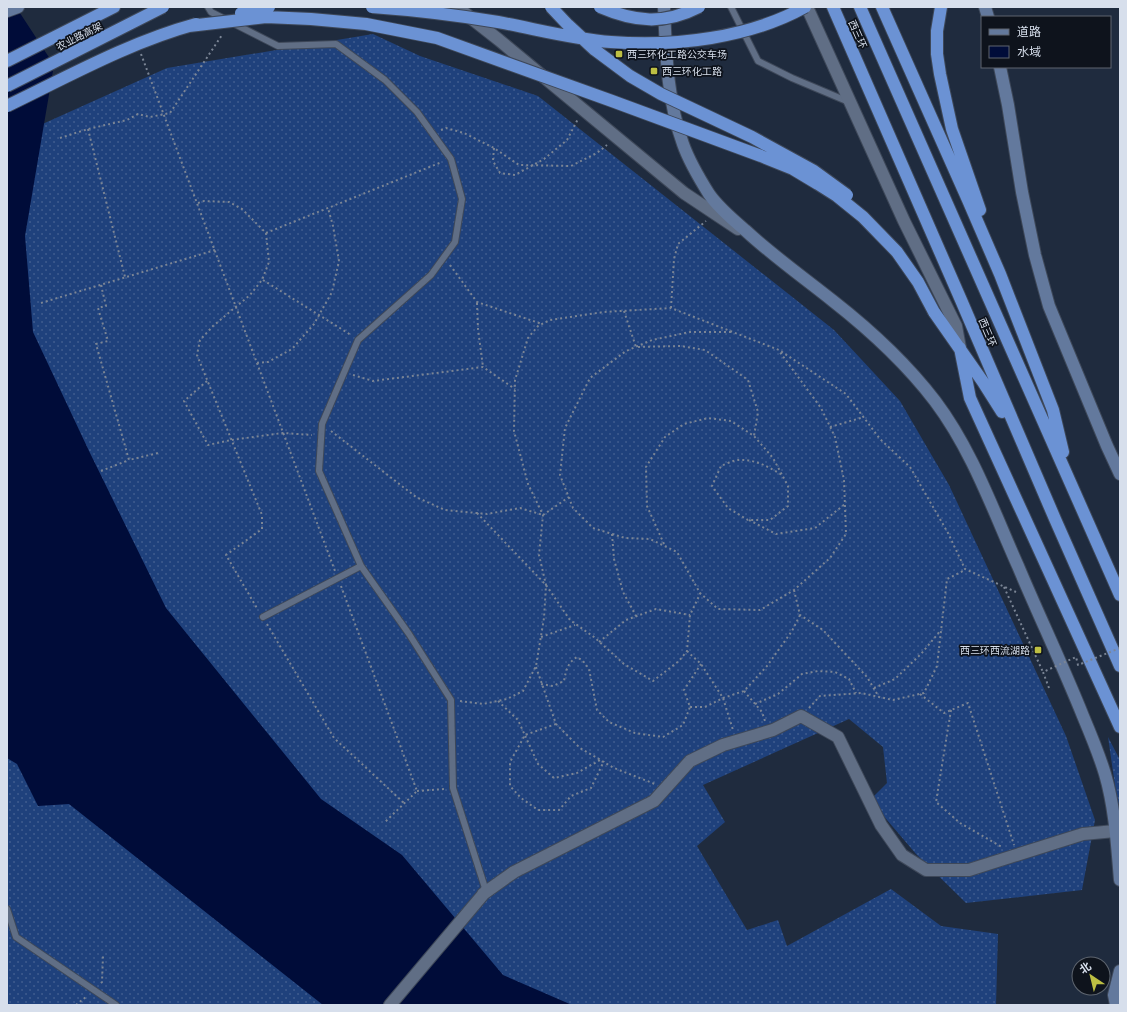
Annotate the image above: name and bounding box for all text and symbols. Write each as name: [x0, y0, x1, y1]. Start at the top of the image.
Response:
legend: [981, 16, 1111, 68]
street label: 西三环: [846, 18, 870, 50]
street label: 农业路高架: [54, 19, 104, 53]
text: 道路: [1017, 24, 1041, 39]
text: 水域: [1017, 44, 1041, 59]
place label: 西三环化工路公交车场: [627, 48, 727, 60]
marker: 西三环化工路公交车场: [614, 49, 624, 59]
place label: 西三环化工路: [662, 65, 722, 77]
marker: 西三环化工路: [649, 66, 659, 76]
street label: 西三环: [977, 316, 999, 348]
place label: 西三环西流湖路: [960, 644, 1030, 656]
marker: 西三环西流湖路: [1033, 645, 1043, 655]
north arrow: [1071, 956, 1111, 996]
text: 北: [1077, 959, 1093, 976]

